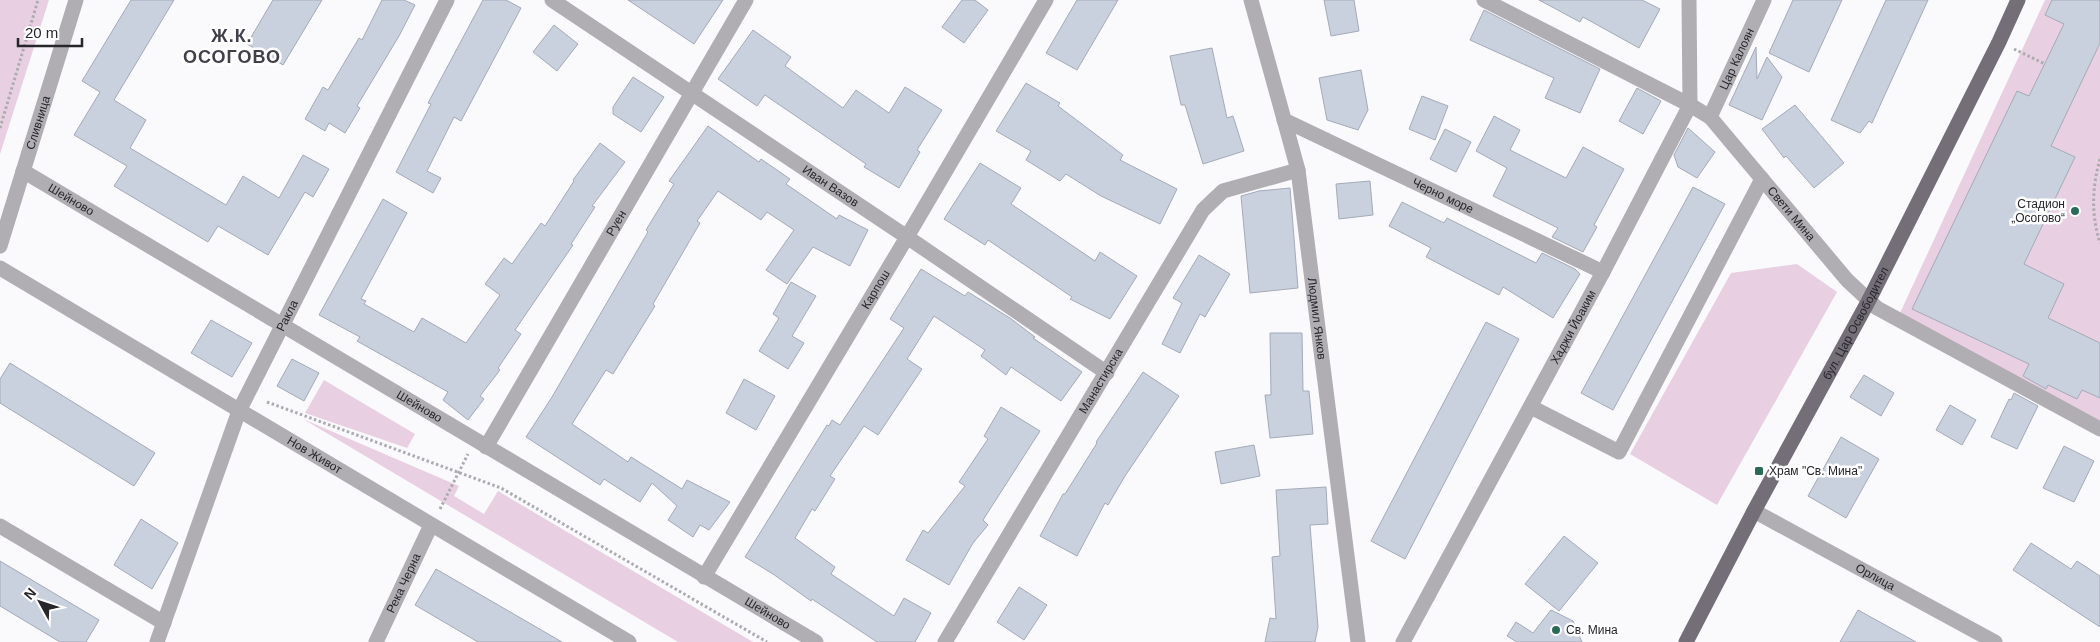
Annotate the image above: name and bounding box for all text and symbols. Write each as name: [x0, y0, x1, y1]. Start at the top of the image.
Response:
scale bar: [18, 15, 81, 47]
text: 20 m: [25, 24, 58, 41]
district label: Ж.К. ОСОГОВО: [183, 26, 281, 67]
street label: Цар Калоян: [1717, 26, 1757, 92]
street label: Сливница: [23, 94, 53, 151]
street label: Иван Вазов: [800, 162, 861, 210]
street label: Черно море: [1410, 175, 1476, 216]
street label: Шейново: [46, 181, 97, 219]
street label: Свети Мина: [1765, 184, 1818, 244]
place label: Стадион „Осогово“: [2011, 197, 2065, 225]
marker: Стадион „Осогово“: [2069, 205, 2081, 217]
street label: Руен: [603, 208, 629, 238]
street label: бул. Цар Освободител: [1820, 265, 1891, 382]
street label: Карпош: [859, 267, 893, 312]
street label: Людмил Янков: [1305, 277, 1329, 360]
street label: Хаджи Йоаким: [1548, 288, 1599, 366]
street label: Ракла: [273, 297, 301, 334]
street label: Манастирска: [1076, 346, 1126, 416]
street label: Шейново: [394, 387, 445, 426]
street label: Нов Живот: [285, 433, 345, 477]
place label: Храм "Св. Мина": [1769, 464, 1862, 478]
marker: Храм "Св. Мина": [1753, 465, 1765, 477]
street label: Река Черна: [384, 551, 424, 615]
street label: Орлица: [1853, 561, 1898, 593]
north arrow: [15, 577, 65, 627]
text: N: [21, 585, 39, 603]
street label: Шейново: [742, 594, 793, 632]
place label: Св. Мина: [1566, 623, 1618, 637]
marker: Св. Мина: [1550, 624, 1562, 636]

